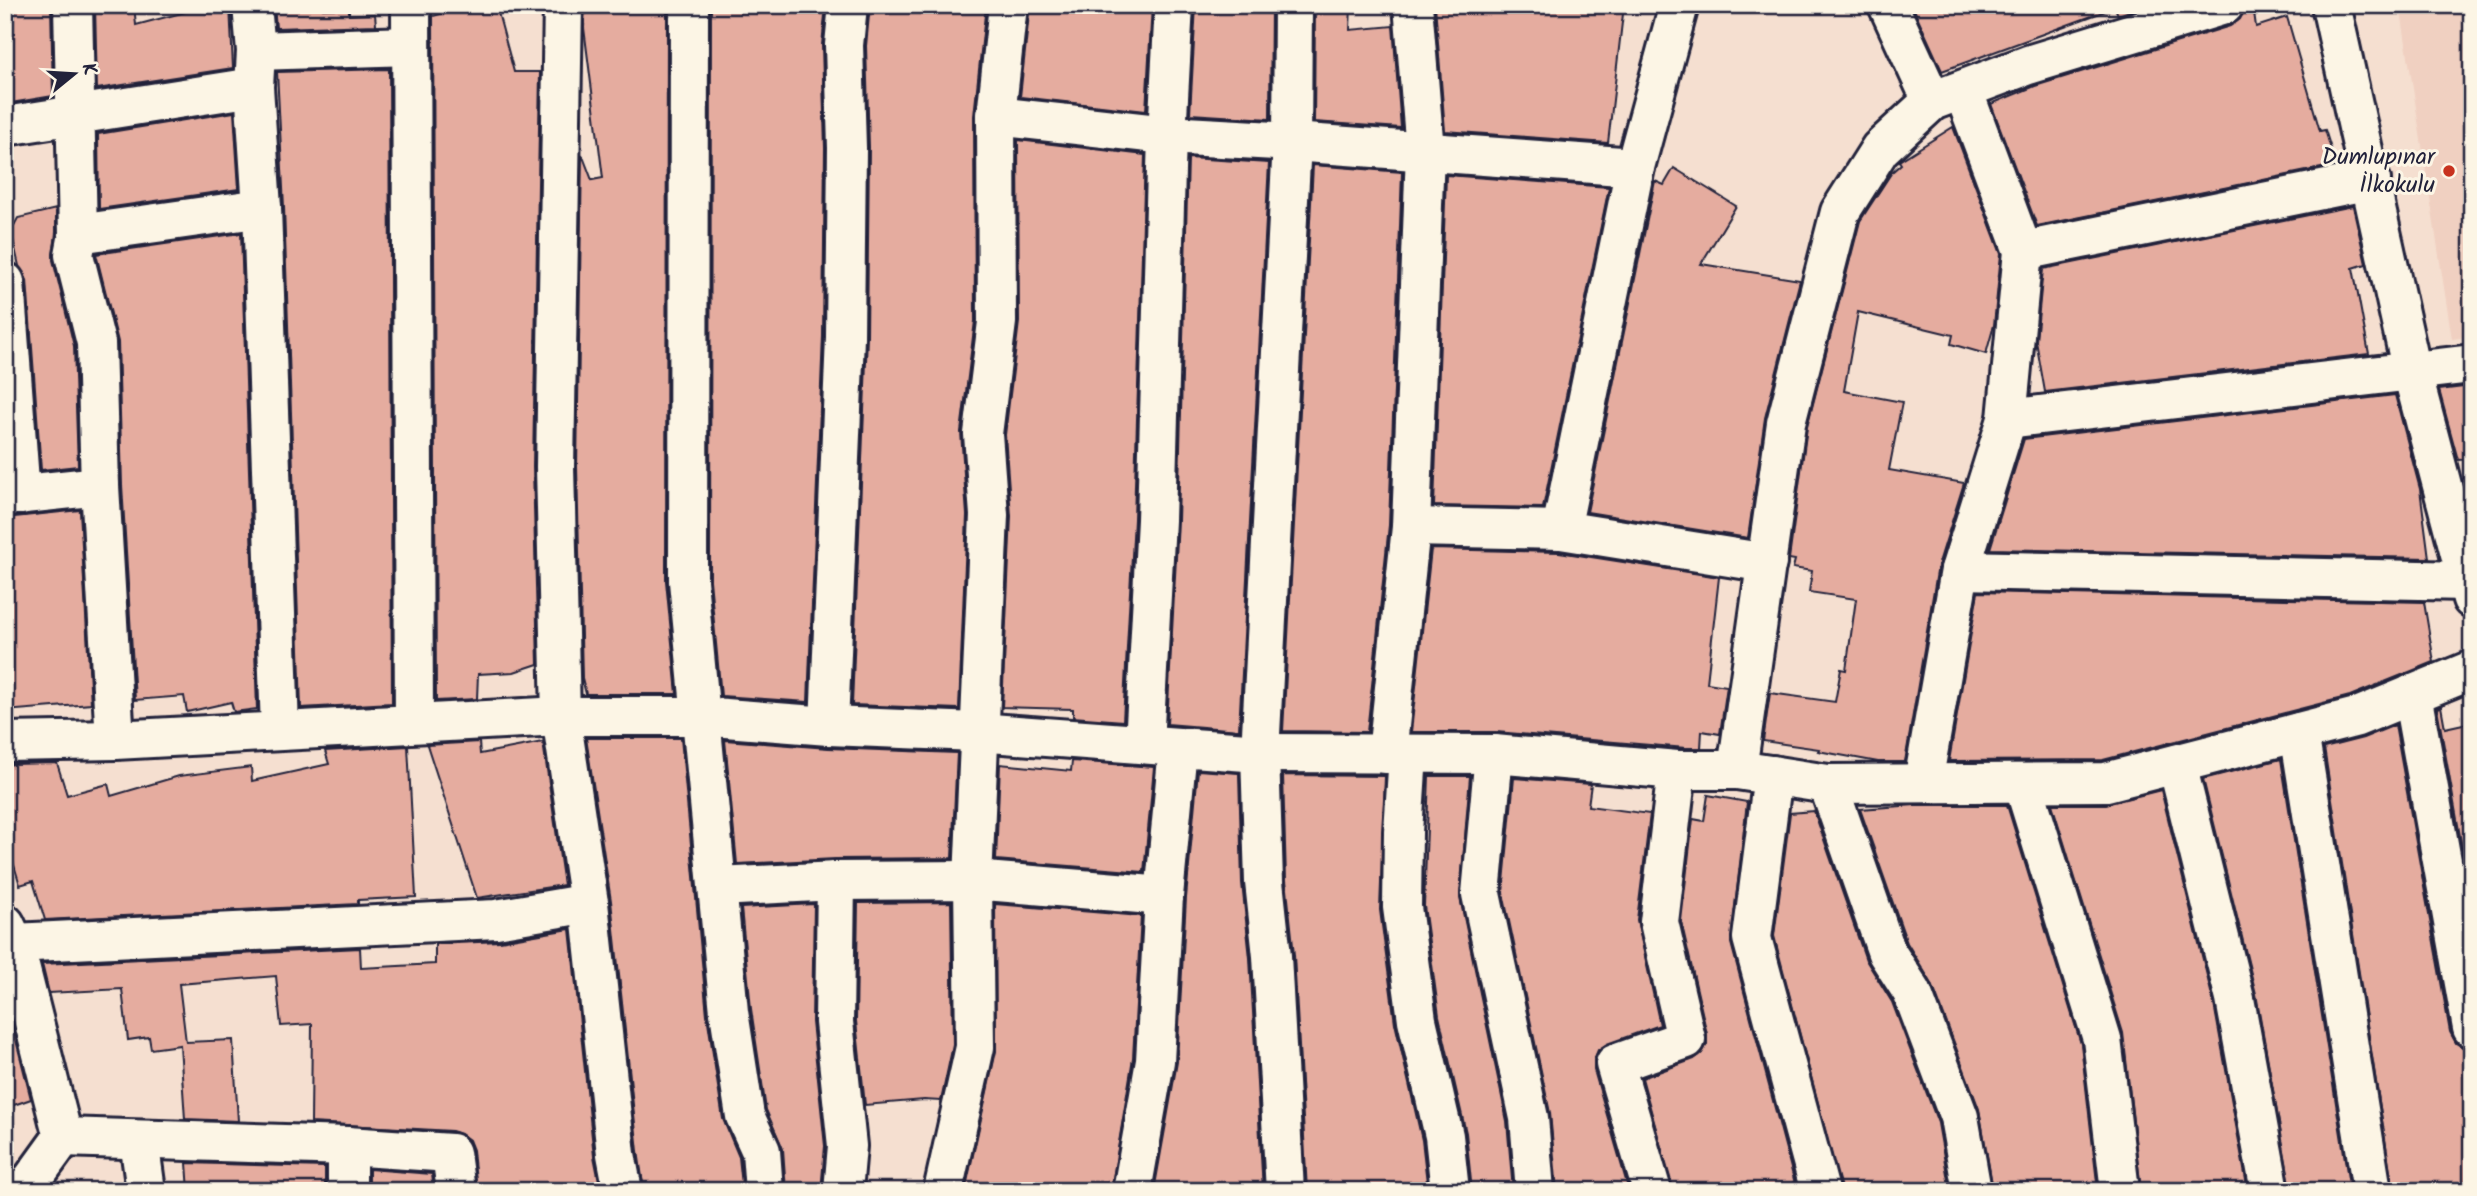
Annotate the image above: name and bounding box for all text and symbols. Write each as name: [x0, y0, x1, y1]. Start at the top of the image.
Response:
north arrow: [38, 38, 108, 108]
text: K: [72, 59, 104, 79]
place label: Dumlupınar İlkokulu: [2322, 138, 2437, 205]
marker: Dumlupınar İlkokulu: [2441, 163, 2457, 179]

